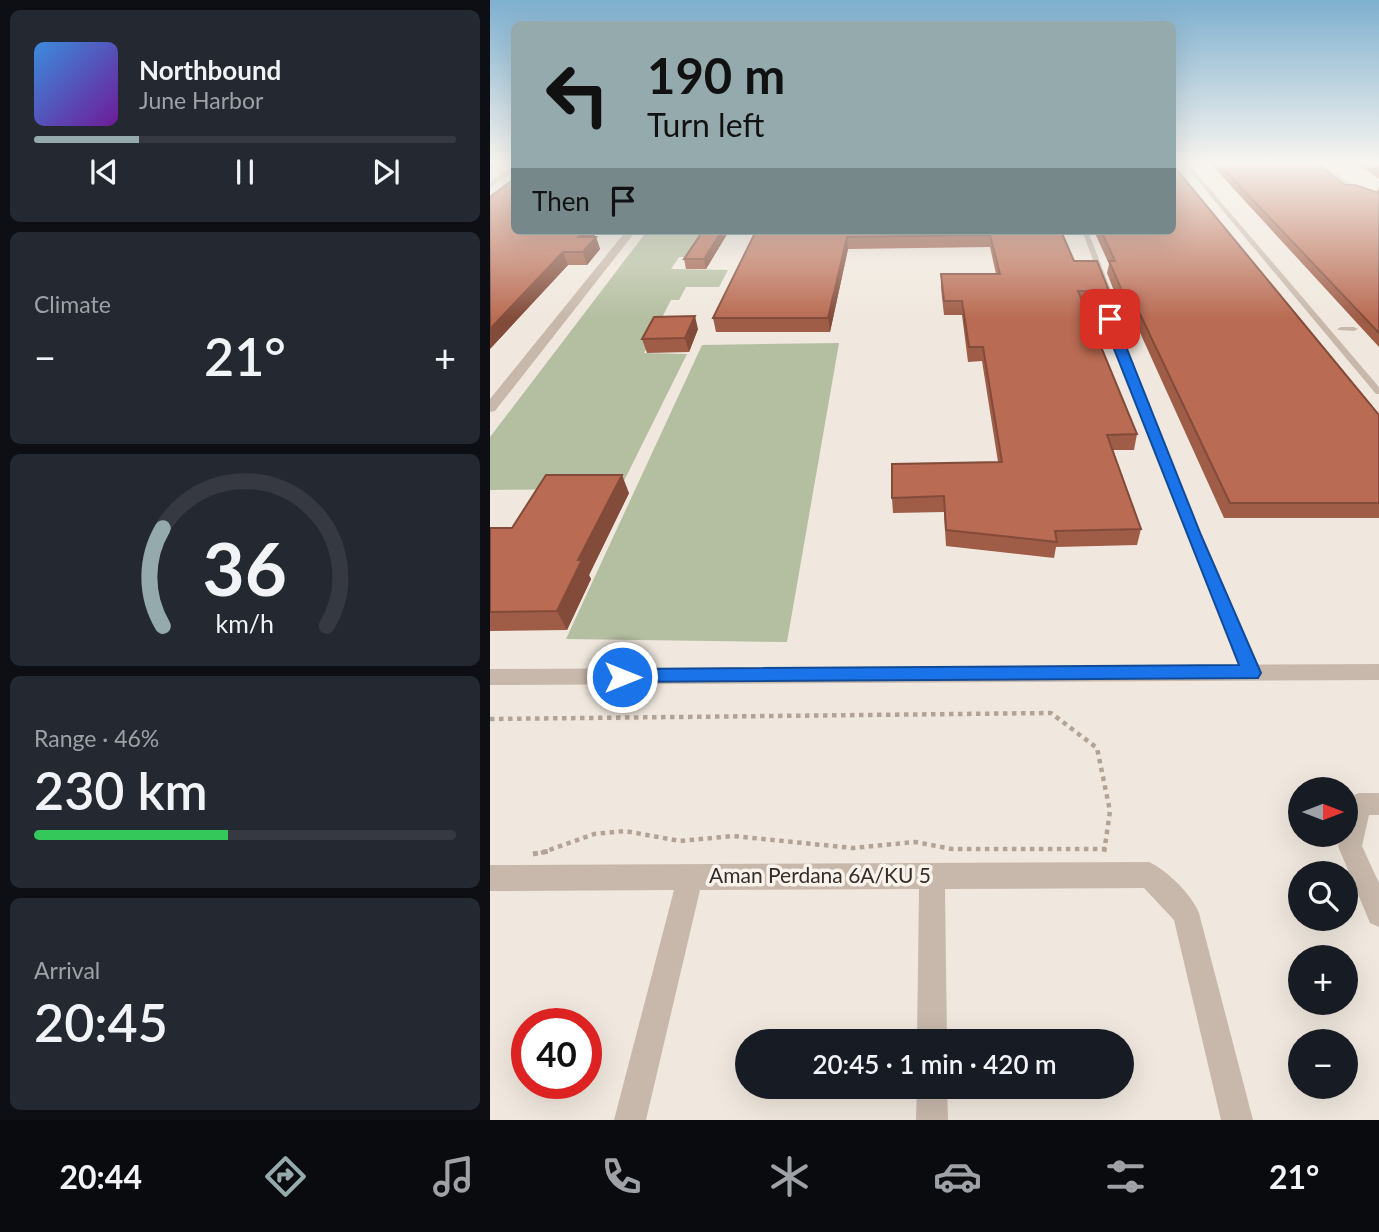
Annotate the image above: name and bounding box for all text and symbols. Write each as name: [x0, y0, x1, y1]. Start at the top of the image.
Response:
text: 190 m: [647, 46, 785, 104]
icon: left: [532, 49, 623, 140]
text: Northbound: [139, 54, 281, 86]
text: June Harbor: [139, 86, 263, 114]
text: Turn left: [647, 105, 764, 144]
icon: previous: [85, 153, 123, 191]
icon: pause: [226, 153, 264, 191]
icon: next: [367, 153, 405, 191]
icon: arrive: [604, 182, 642, 220]
text: Then: [532, 185, 590, 217]
pin: [1080, 289, 1140, 349]
text: Climate: [34, 290, 111, 318]
icon: arrive: [1091, 300, 1129, 338]
text: 21°: [204, 325, 286, 387]
text: −: [34, 334, 56, 380]
text: +: [434, 334, 456, 380]
text: 36: [203, 524, 287, 612]
text: km/h: [216, 608, 274, 638]
position arrow: [585, 640, 659, 714]
text: Range · 46%: [34, 724, 159, 752]
text: 230 km: [34, 759, 208, 821]
north arrow: [1288, 777, 1358, 847]
map controls: [1288, 777, 1358, 1099]
button: search: [1288, 861, 1358, 931]
street label: Aman Perdana 6A/KU 5: [709, 862, 931, 887]
button: +: [1288, 945, 1358, 1015]
text: Arrival: [34, 956, 100, 984]
text: 20:45: [34, 991, 168, 1053]
speed limit sign: 40: [511, 1008, 602, 1099]
button: −: [1288, 1029, 1358, 1099]
text: 20:45 · 1 min · 420 m: [812, 1048, 1057, 1080]
icon: directions: [261, 1152, 310, 1201]
icon: music: [429, 1152, 478, 1201]
icon: phone: [597, 1152, 646, 1201]
icon: climate: [765, 1152, 814, 1201]
icon: car: [933, 1152, 982, 1201]
icon: filters: [1101, 1152, 1150, 1201]
text: 20:44: [60, 1157, 142, 1196]
text: 21°: [1269, 1157, 1319, 1196]

